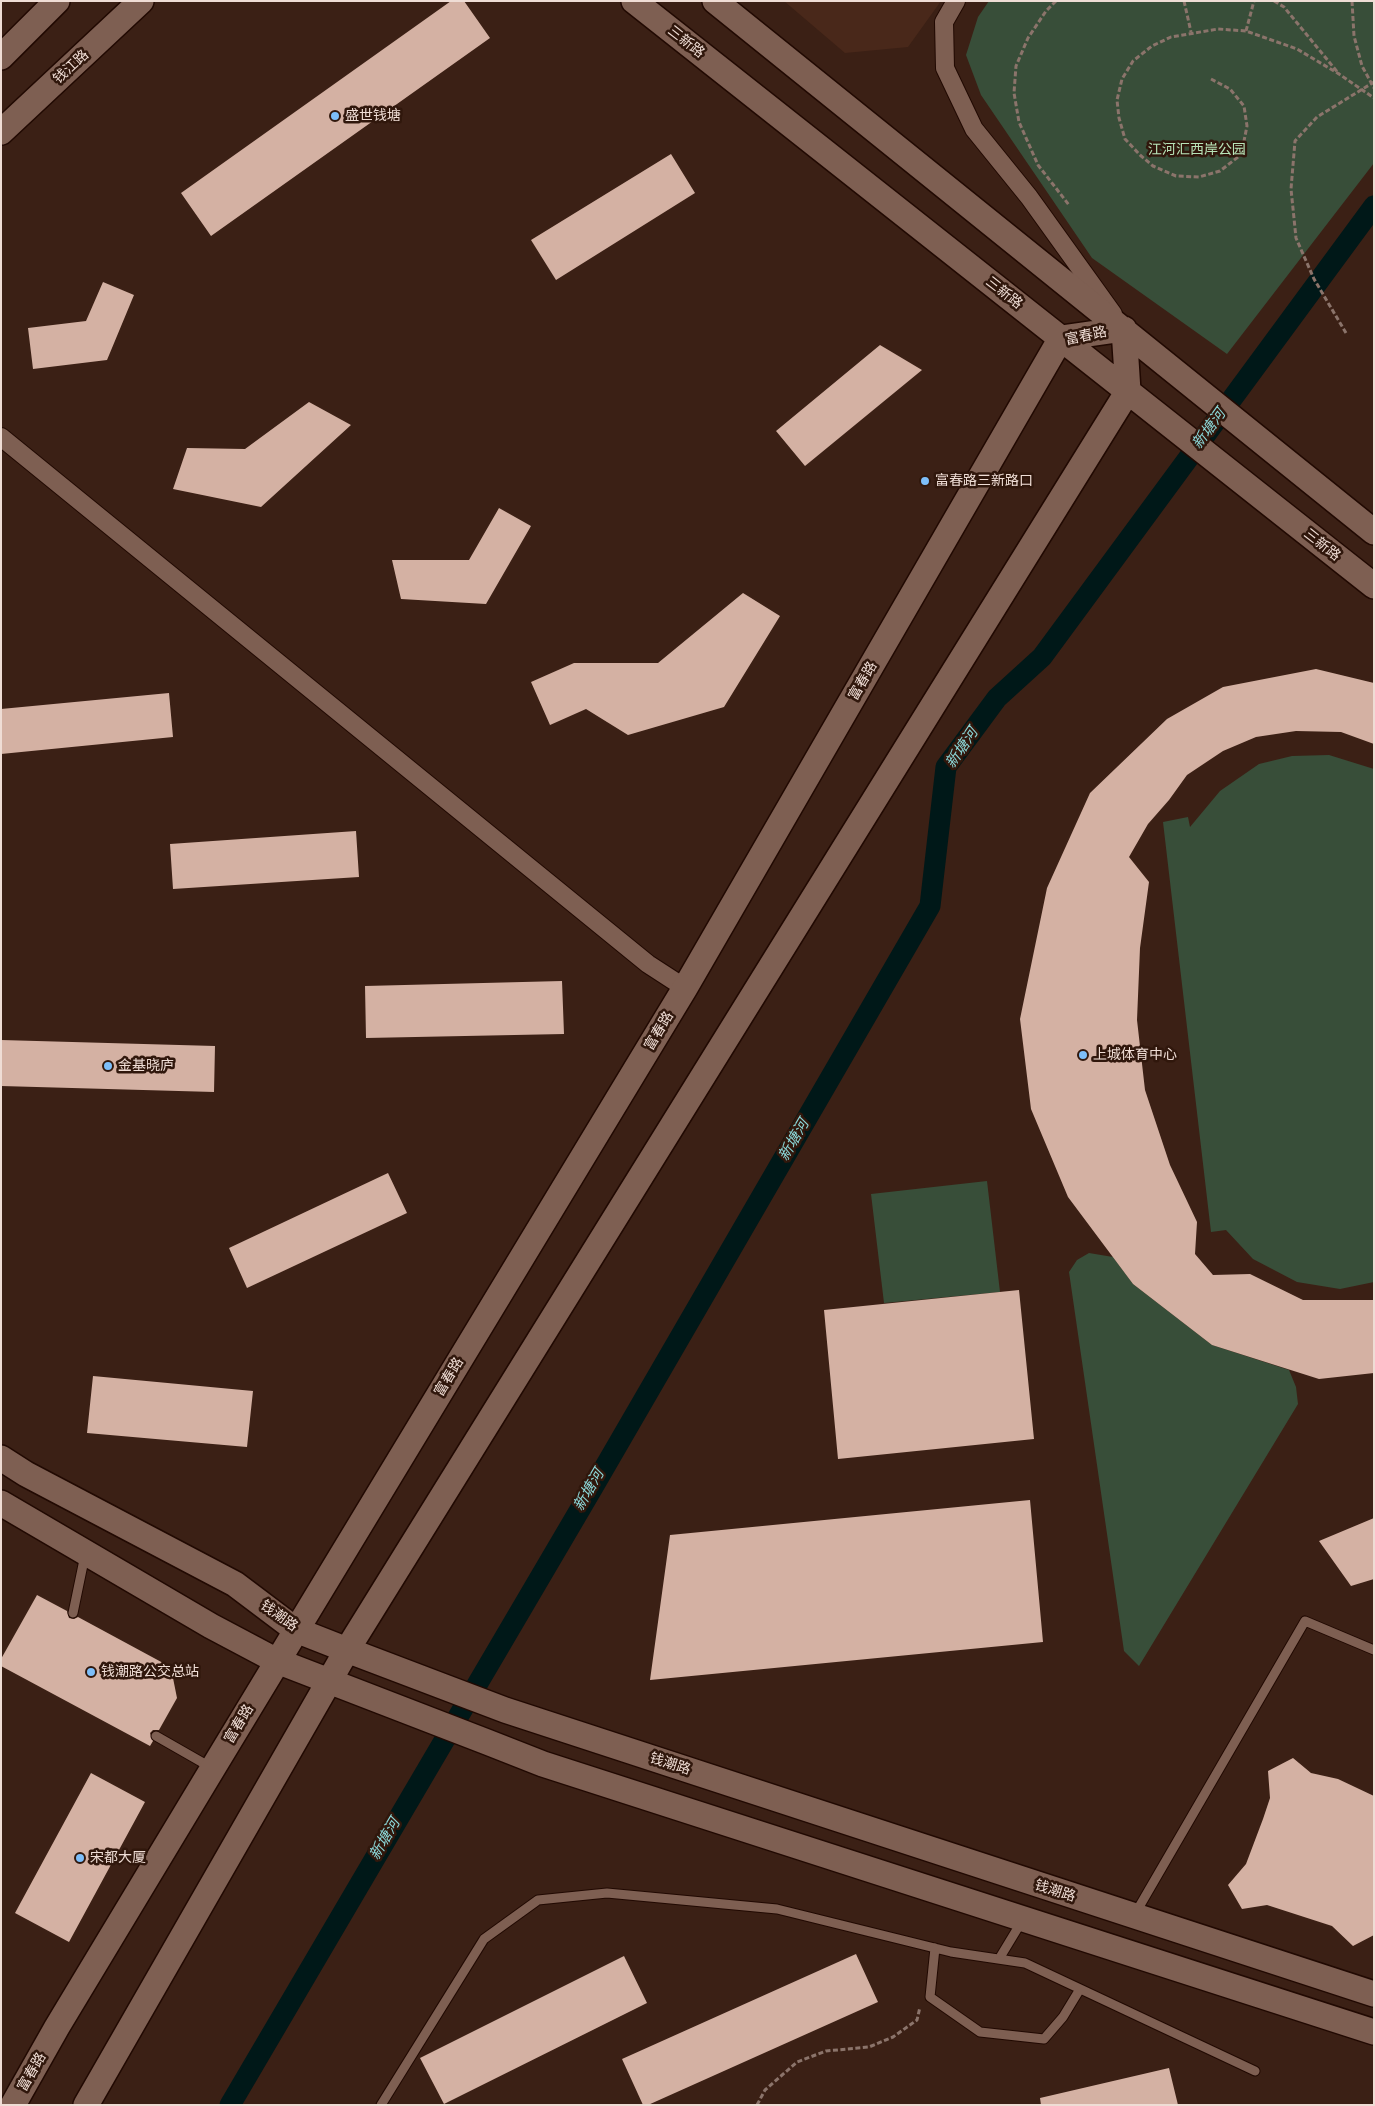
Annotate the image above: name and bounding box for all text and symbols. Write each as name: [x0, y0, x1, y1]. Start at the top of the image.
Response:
street label: 三新路: [664, 22, 708, 62]
street label: 钱江路: [50, 47, 92, 87]
place label: 盛世钱塘: [345, 108, 401, 124]
marker: 盛世钱塘: [329, 110, 341, 122]
park label: 江河汇西岸公园: [1148, 142, 1246, 158]
street label: 三新路: [982, 273, 1026, 313]
street label: 富春路: [1064, 323, 1108, 349]
water label: 新塘河: [1188, 406, 1230, 452]
place label: 富春路三新路口: [935, 473, 1033, 489]
marker: 富春路三新路口: [919, 475, 931, 487]
street label: 三新路: [1300, 525, 1344, 565]
street label: 富春路: [845, 659, 881, 703]
water label: 新塘河: [942, 724, 982, 772]
street label: 富春路: [641, 1009, 677, 1053]
place label: 上城体育中心: [1093, 1047, 1177, 1063]
marker: 上城体育中心: [1077, 1049, 1089, 1061]
place label: 金基晓庐: [118, 1058, 174, 1074]
marker: 金基晓庐: [102, 1060, 114, 1072]
water label: 新塘河: [775, 1116, 813, 1164]
street label: 富春路: [431, 1355, 467, 1399]
water label: 新塘河: [570, 1466, 608, 1514]
street label: 钱潮路: [257, 1597, 301, 1635]
place label: 钱潮路公交总站: [101, 1664, 199, 1680]
marker: 钱潮路公交总站: [85, 1666, 97, 1678]
street label: 富春路: [221, 1702, 257, 1746]
street label: 钱潮路: [647, 1750, 693, 1778]
water label: 新塘河: [366, 1815, 404, 1863]
place label: 宋都大厦: [90, 1850, 146, 1866]
marker: 宋都大厦: [74, 1852, 86, 1864]
street label: 钱潮路: [1032, 1877, 1078, 1905]
street label: 富春路: [14, 2050, 50, 2094]

